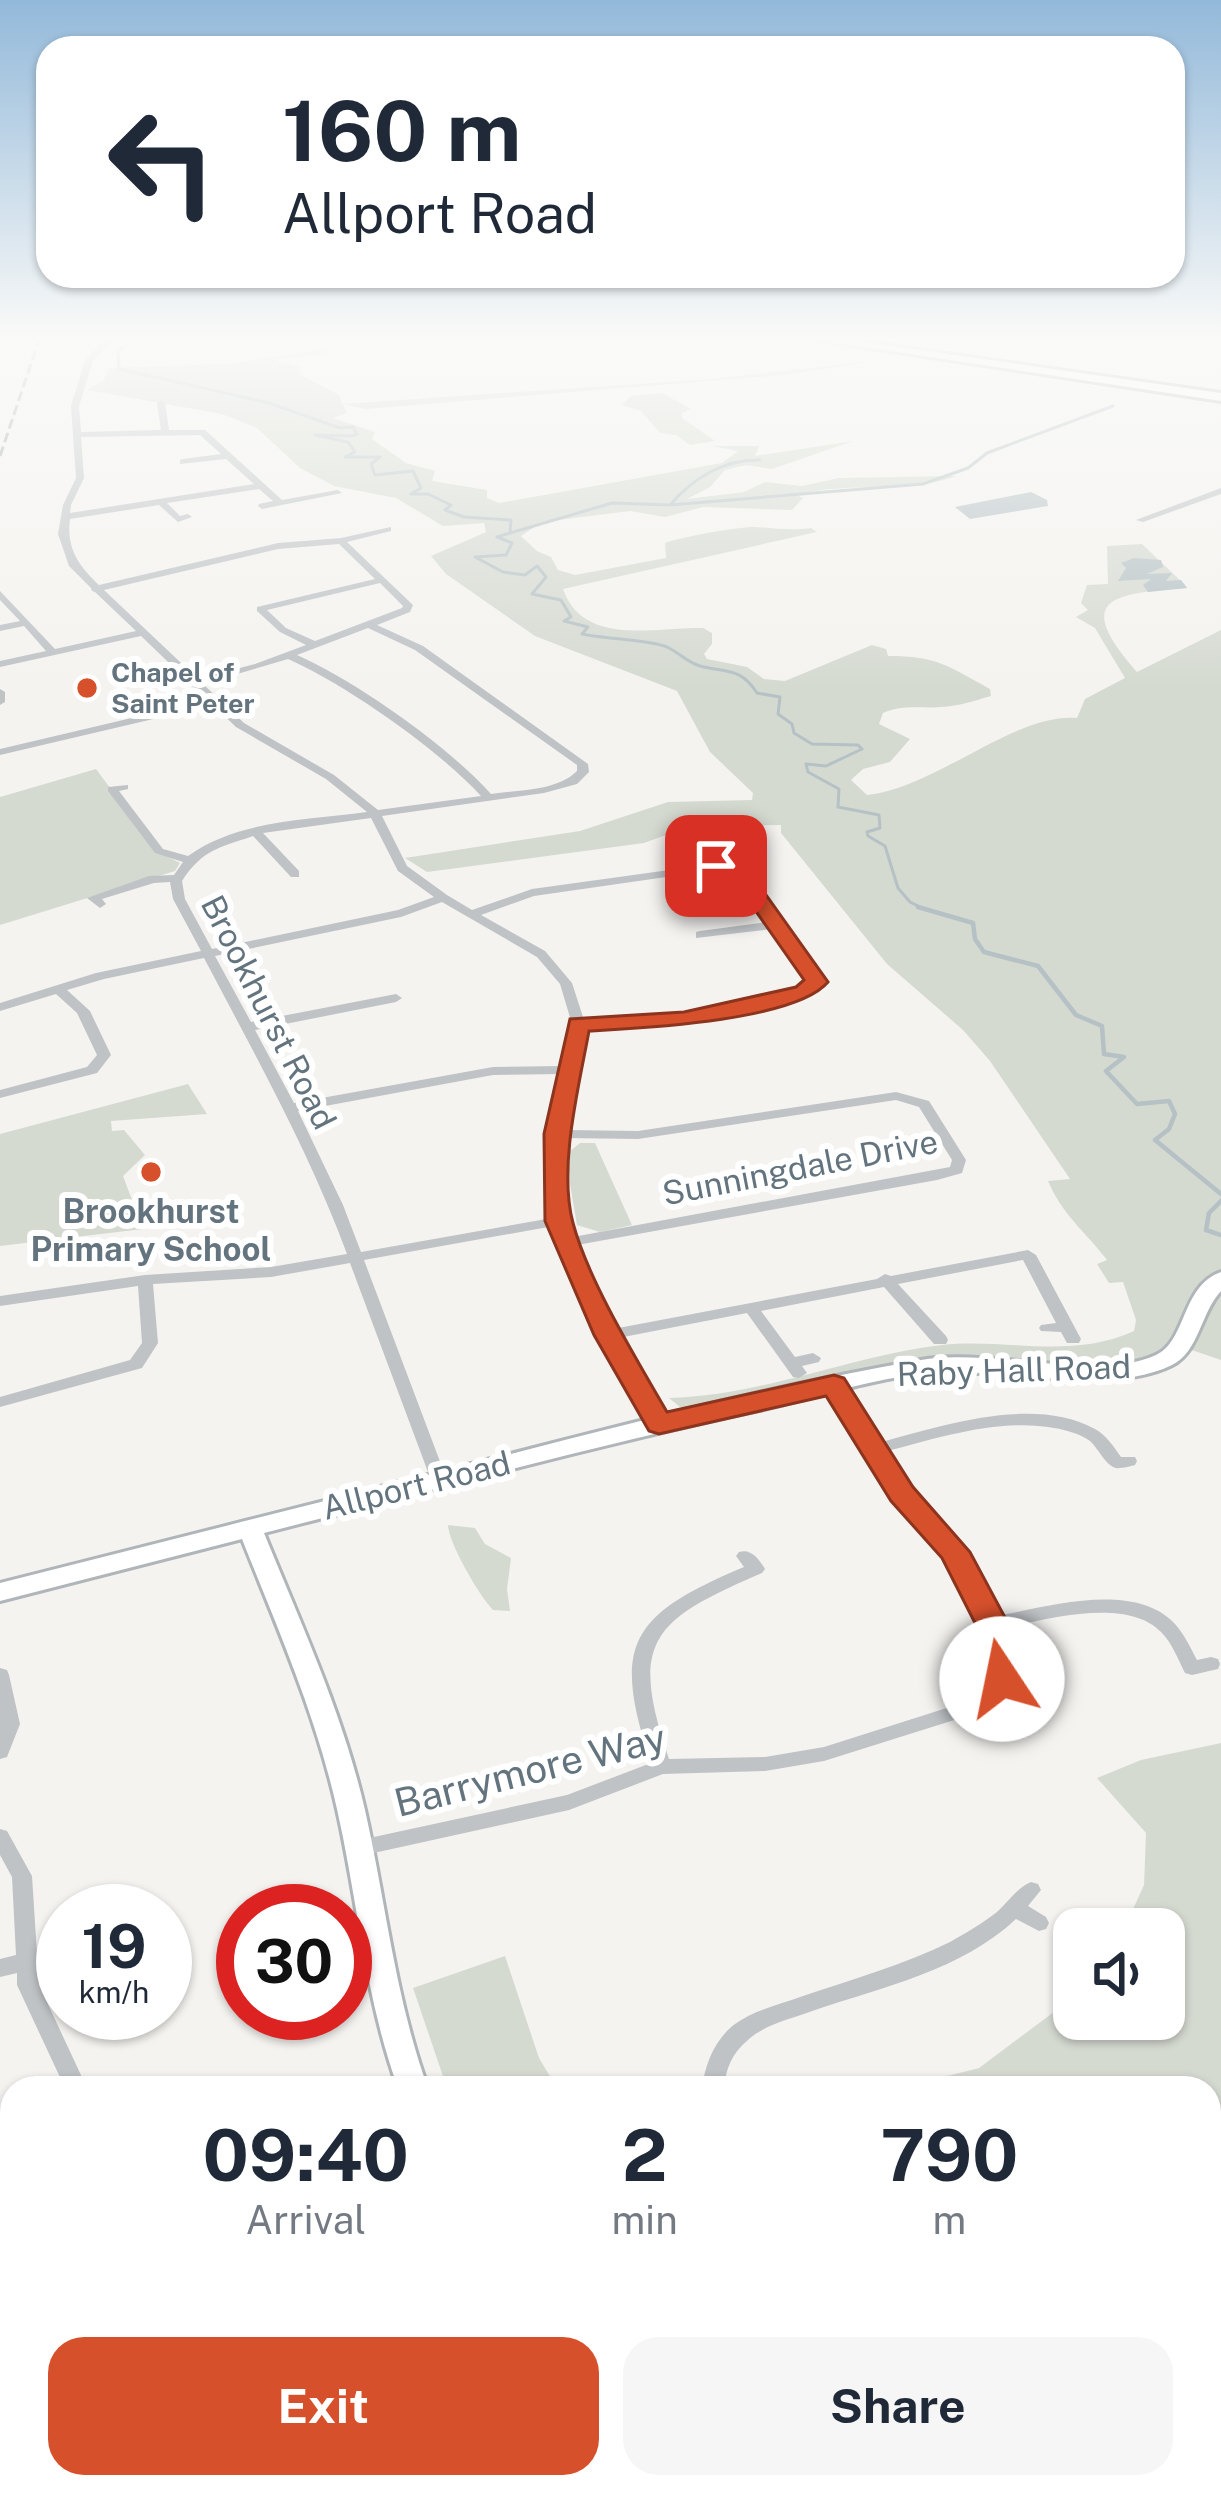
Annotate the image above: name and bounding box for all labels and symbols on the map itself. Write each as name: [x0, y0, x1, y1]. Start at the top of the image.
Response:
place label: Chapel of Saint Peter: [111, 656, 255, 719]
marker: Chapel of Saint Peter: [74, 675, 100, 701]
pin: [665, 815, 767, 917]
street label: Brookhurst Road: [194, 889, 344, 1135]
street label: Sunningdale Drive: [659, 1122, 941, 1212]
marker: Brookhurst Primary School: [138, 1159, 164, 1185]
place label: Brookhurst Primary School: [31, 1192, 271, 1268]
street label: Raby Hall Road: [896, 1347, 1132, 1393]
street label: Allport Road: [318, 1443, 514, 1527]
position arrow: [939, 1616, 1065, 1742]
street label: Barrymore Way: [390, 1714, 670, 1826]
speed limit sign: 30: [216, 1884, 372, 2040]

